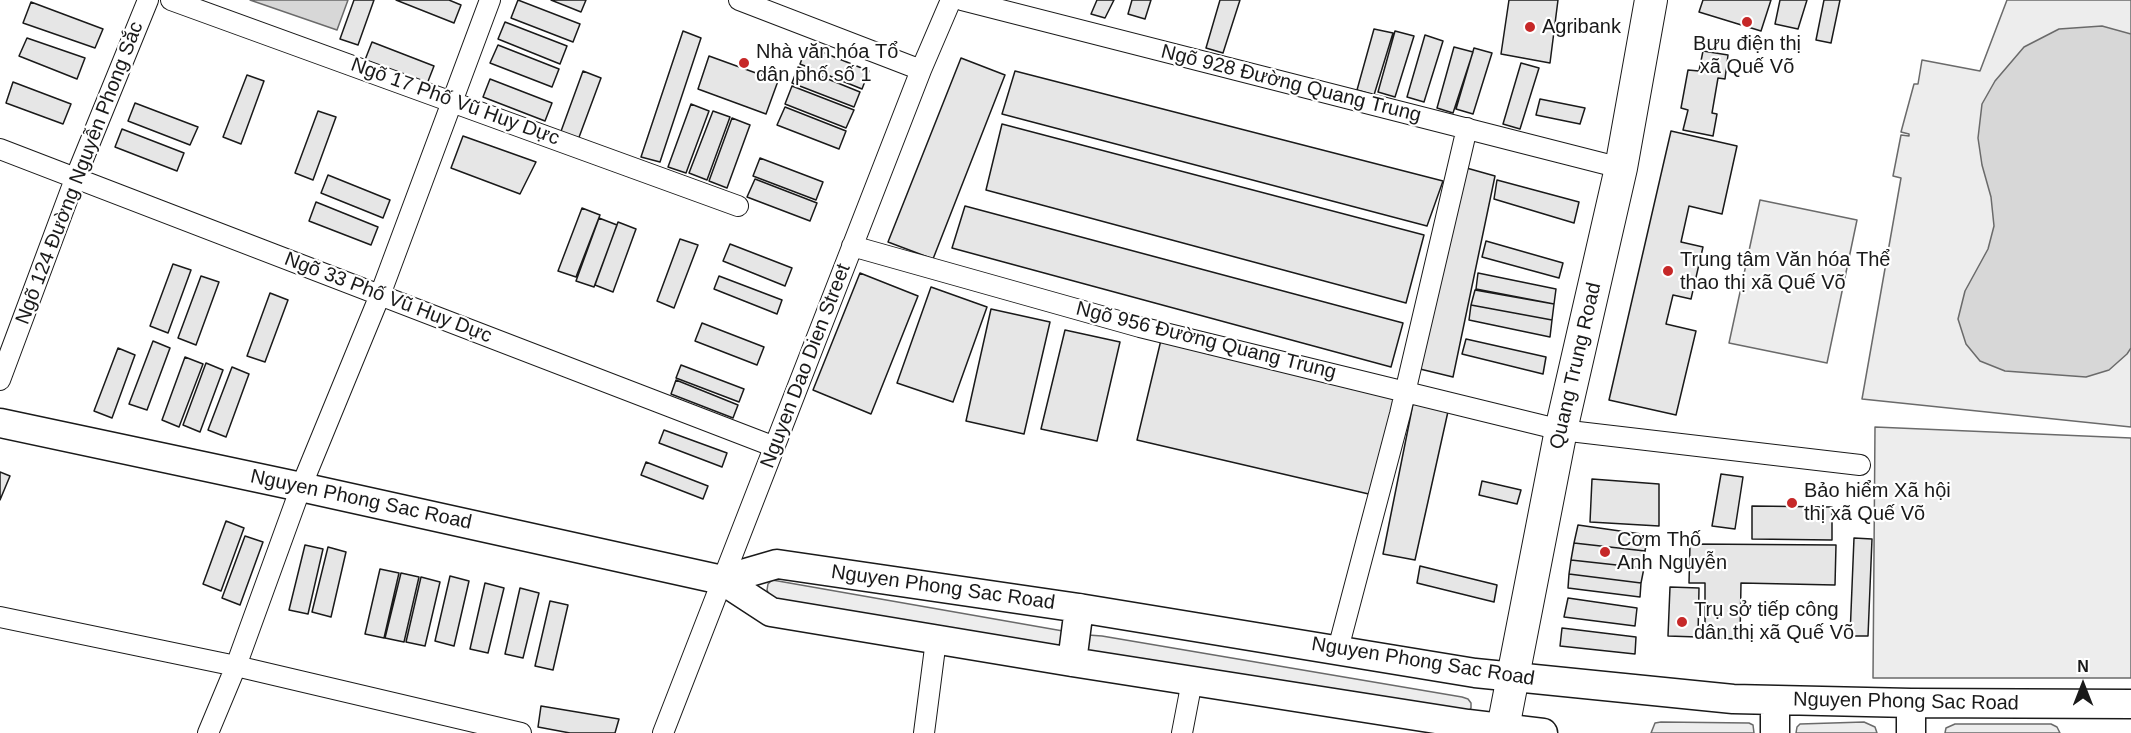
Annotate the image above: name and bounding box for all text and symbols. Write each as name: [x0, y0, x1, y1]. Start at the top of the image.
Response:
place label: Agribank: [1542, 15, 1621, 39]
marker: Bưu điện thị xã Quế Võ: [1740, 15, 1754, 29]
street label: Ngõ 124 Đường Nguyễn Phong Sắc: [11, 18, 149, 328]
marker: Agribank: [1523, 20, 1537, 34]
place label: Bưu điện thị xã Quế Võ: [1693, 32, 1801, 79]
place label: Nhà văn hóa Tổ dân phố số 1: [756, 40, 898, 87]
street label: Ngõ 928 Đường Quang Trung: [1159, 40, 1423, 128]
street label: Ngõ 17 Phố Vũ Huy Dực: [347, 53, 563, 151]
marker: Nhà văn hóa Tổ dân phố số 1: [737, 56, 751, 70]
street label: Ngõ 33 Phố Vũ Huy Dực: [281, 247, 495, 349]
place label: Trung tâm Văn hóa Thể thao thị xã Quế Võ: [1680, 248, 1890, 295]
street label: Nguyen Dao Dien Street: [756, 261, 856, 471]
marker: Trung tâm Văn hóa Thể thao thị xã Quế Võ: [1661, 264, 1675, 278]
street label: Quang Trung Road: [1545, 280, 1607, 452]
street label: Ngõ 956 Đường Quang Trung: [1074, 297, 1338, 385]
street label: Nguyen Phong Sac Road: [248, 465, 474, 535]
place label: Bảo hiểm Xã hội thị xã Quế Võ: [1804, 479, 1951, 526]
marker: Bảo hiểm Xã hội thị xã Quế Võ: [1785, 496, 1799, 510]
place label: Cơm Thố Anh Nguyễn: [1617, 528, 1727, 575]
marker: Cơm Thố Anh Nguyễn: [1598, 545, 1612, 559]
street label: Nguyen Phong Sac Road: [830, 560, 1056, 616]
place label: Trụ sở tiếp công dân thị xã Quế Võ: [1694, 598, 1854, 645]
marker: Trụ sở tiếp công dân thị xã Quế Võ: [1675, 615, 1689, 629]
street label: Nguyen Phong Sac Road: [1310, 632, 1536, 692]
north arrow: [2053, 655, 2113, 715]
text: N: [2077, 658, 2089, 675]
street label: Nguyen Phong Sac Road: [1793, 688, 2019, 716]

